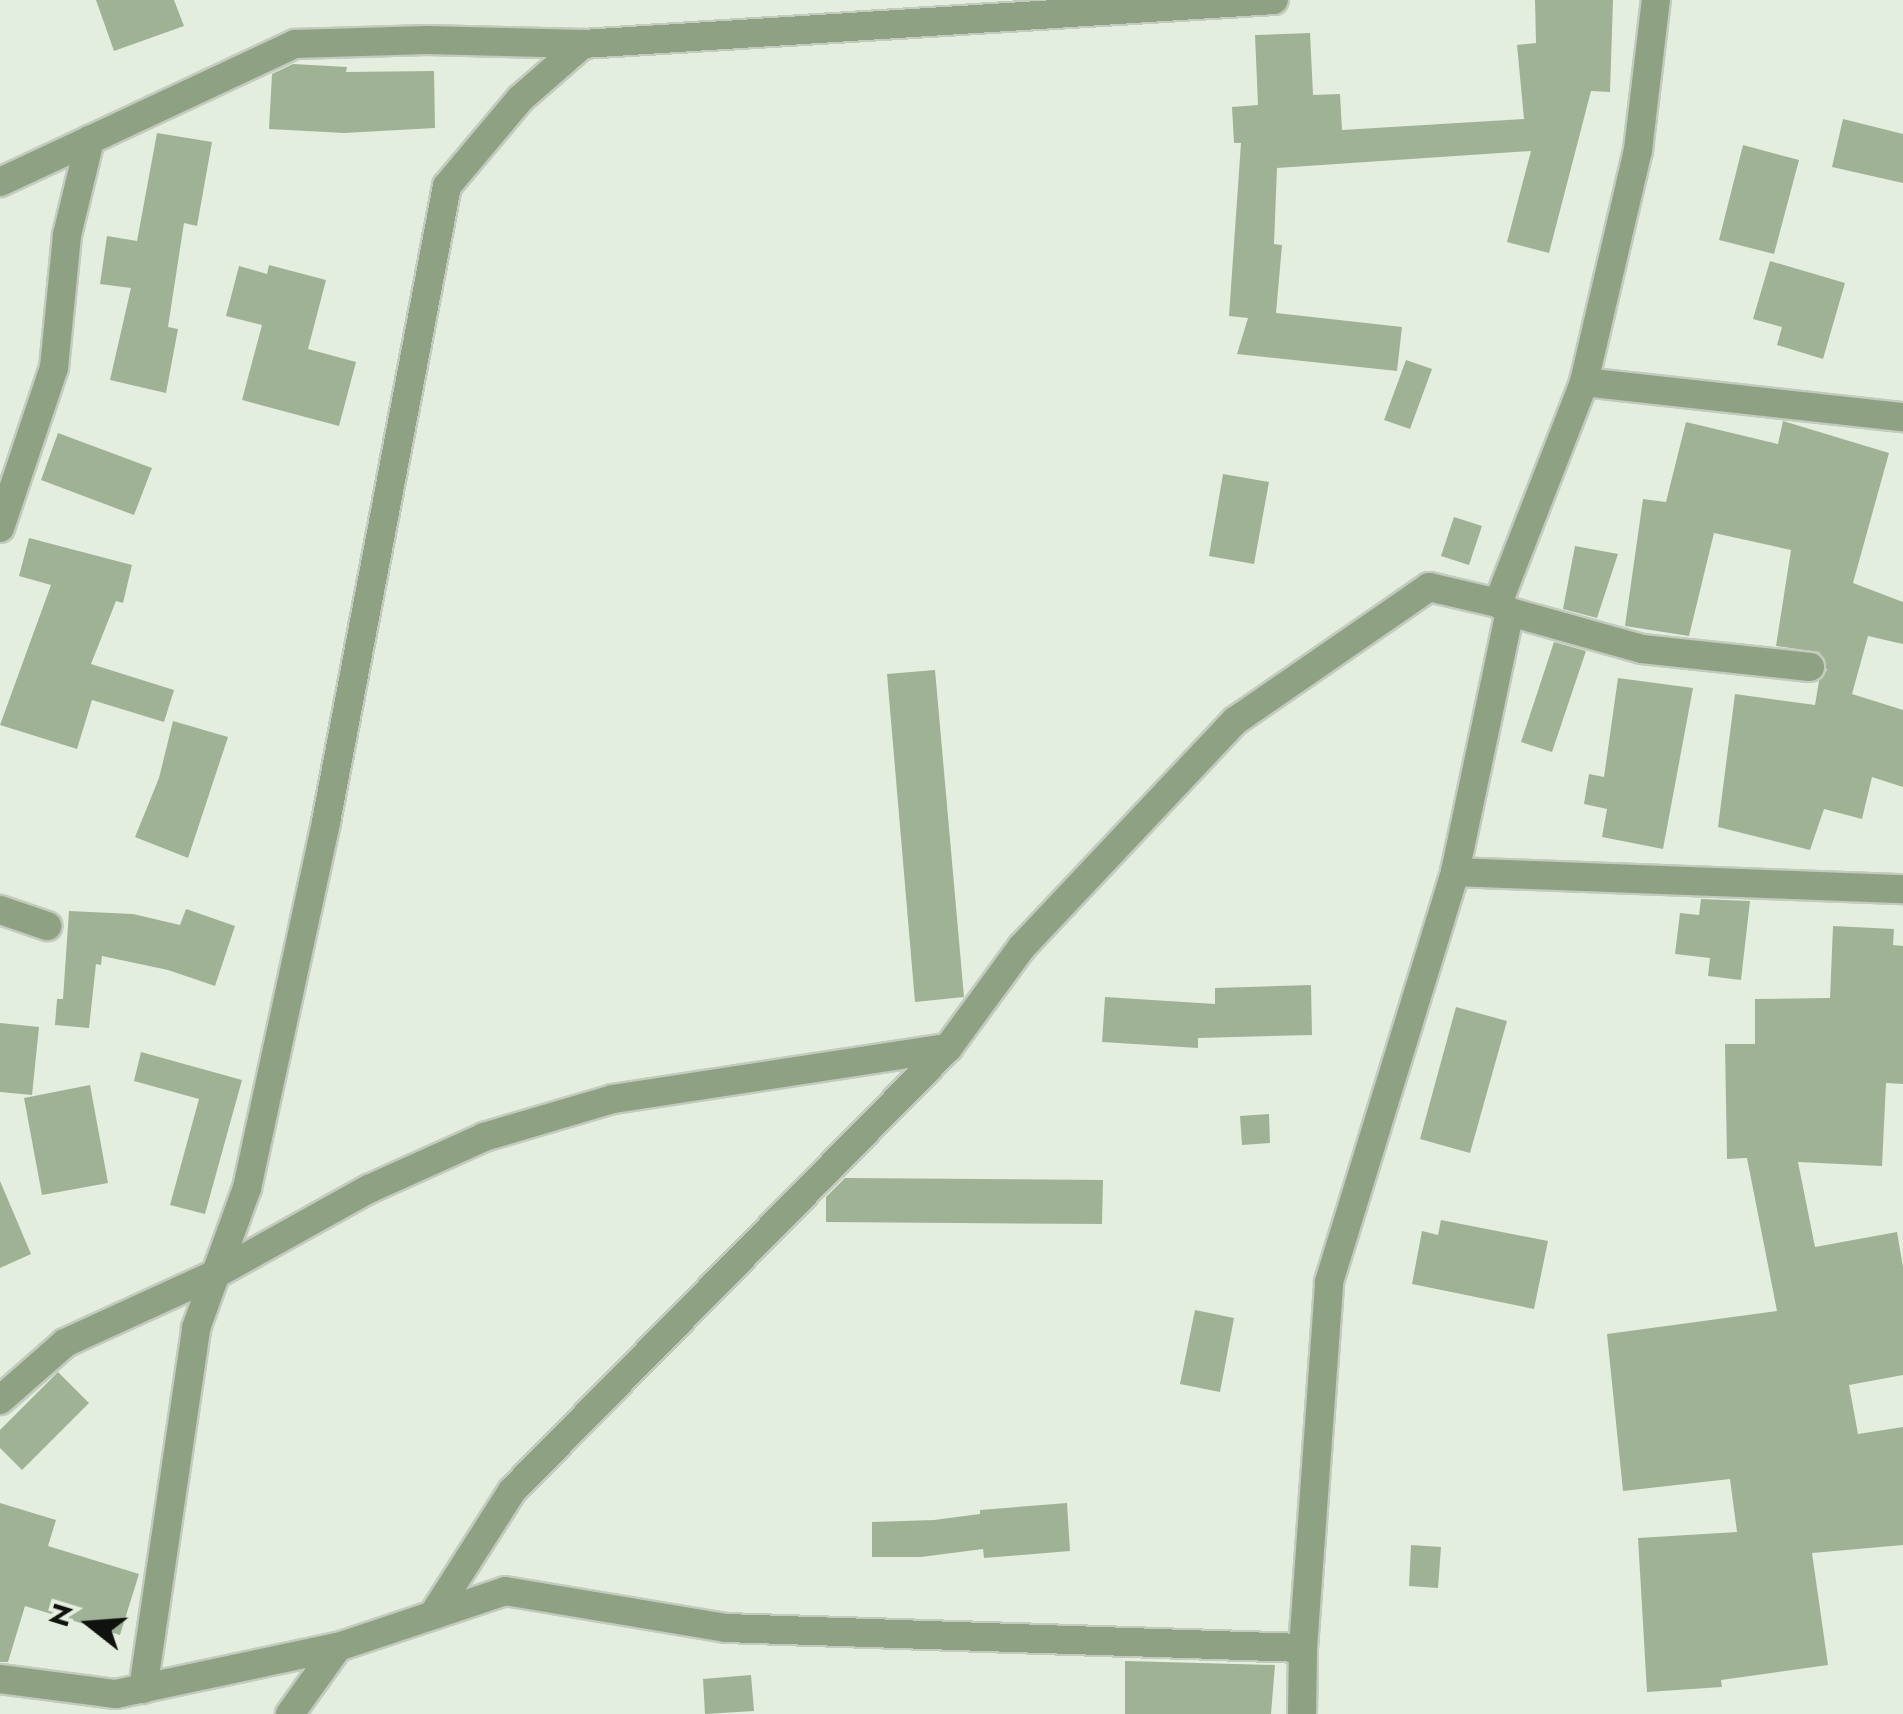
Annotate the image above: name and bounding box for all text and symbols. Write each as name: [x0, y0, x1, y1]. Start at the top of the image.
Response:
north arrow: [40, 1574, 140, 1674]
text: N: [38, 1598, 84, 1632]

